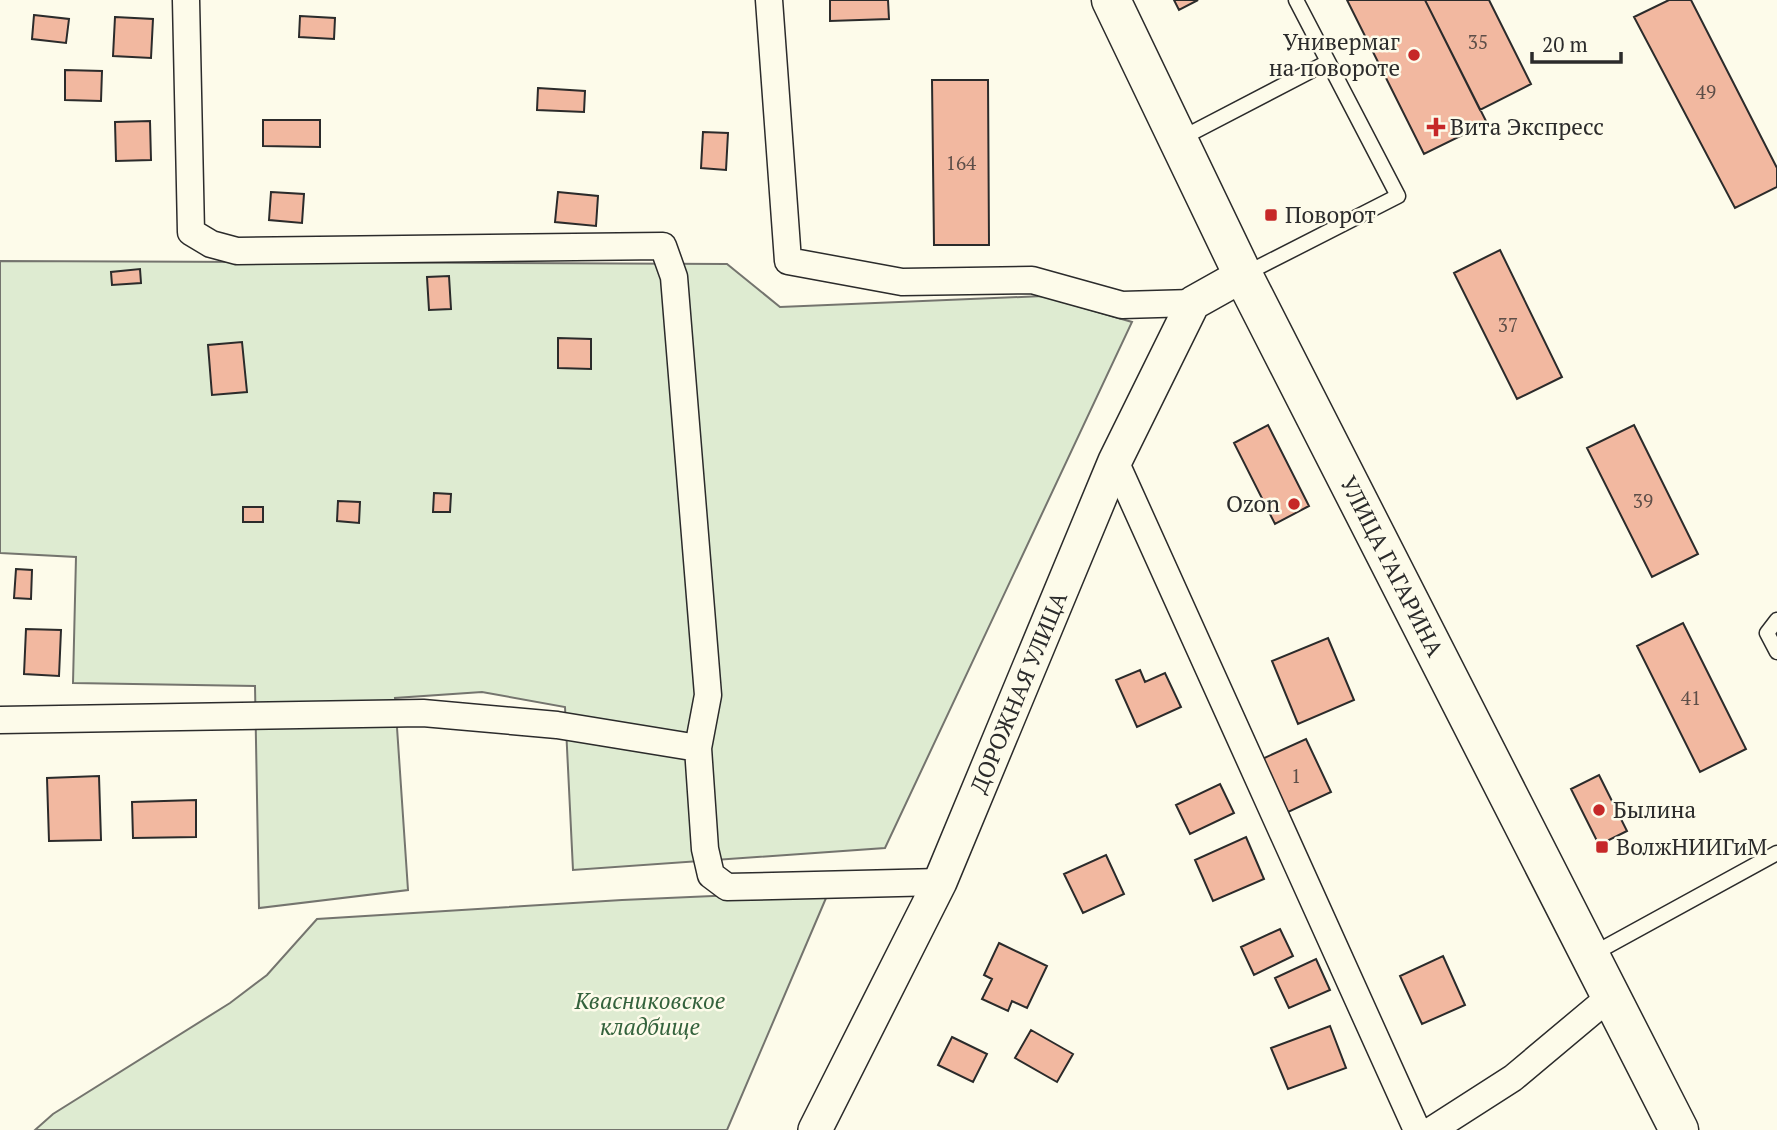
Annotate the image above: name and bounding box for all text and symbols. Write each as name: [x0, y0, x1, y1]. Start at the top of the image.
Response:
scale bar: [1532, 21, 1621, 65]
place label: Универмаг на повороте: [1269, 26, 1400, 83]
house number: 35: [1468, 29, 1488, 54]
text: 20 m: [1542, 30, 1588, 58]
marker: Универмаг на повороте: [1406, 47, 1422, 63]
house number: 49: [1696, 79, 1716, 104]
place label: Вита Экспресс: [1450, 111, 1604, 142]
marker: Вита Экспресс: [1428, 119, 1444, 135]
house number: 164: [946, 150, 977, 175]
place label: Поворот: [1285, 199, 1376, 230]
marker: Поворот: [1263, 207, 1279, 223]
house number: 37: [1498, 312, 1518, 337]
street label: УЛИЦА ГАГАРИНА: [1333, 470, 1451, 662]
place label: Ozon: [1226, 488, 1280, 519]
house number: 39: [1633, 488, 1653, 513]
marker: Ozon: [1286, 496, 1302, 512]
street label: ДОРОЖНАЯ УЛИЦА: [963, 587, 1074, 798]
house number: 41: [1681, 685, 1701, 710]
house number: 1: [1291, 763, 1301, 788]
place label: Былина: [1613, 794, 1697, 825]
marker: Былина: [1591, 802, 1607, 818]
place label: ВолжНИИГиМ: [1616, 831, 1767, 862]
marker: ВолжНИИГиМ: [1594, 839, 1610, 855]
park label: Квасниковское кладбище: [574, 985, 725, 1042]

